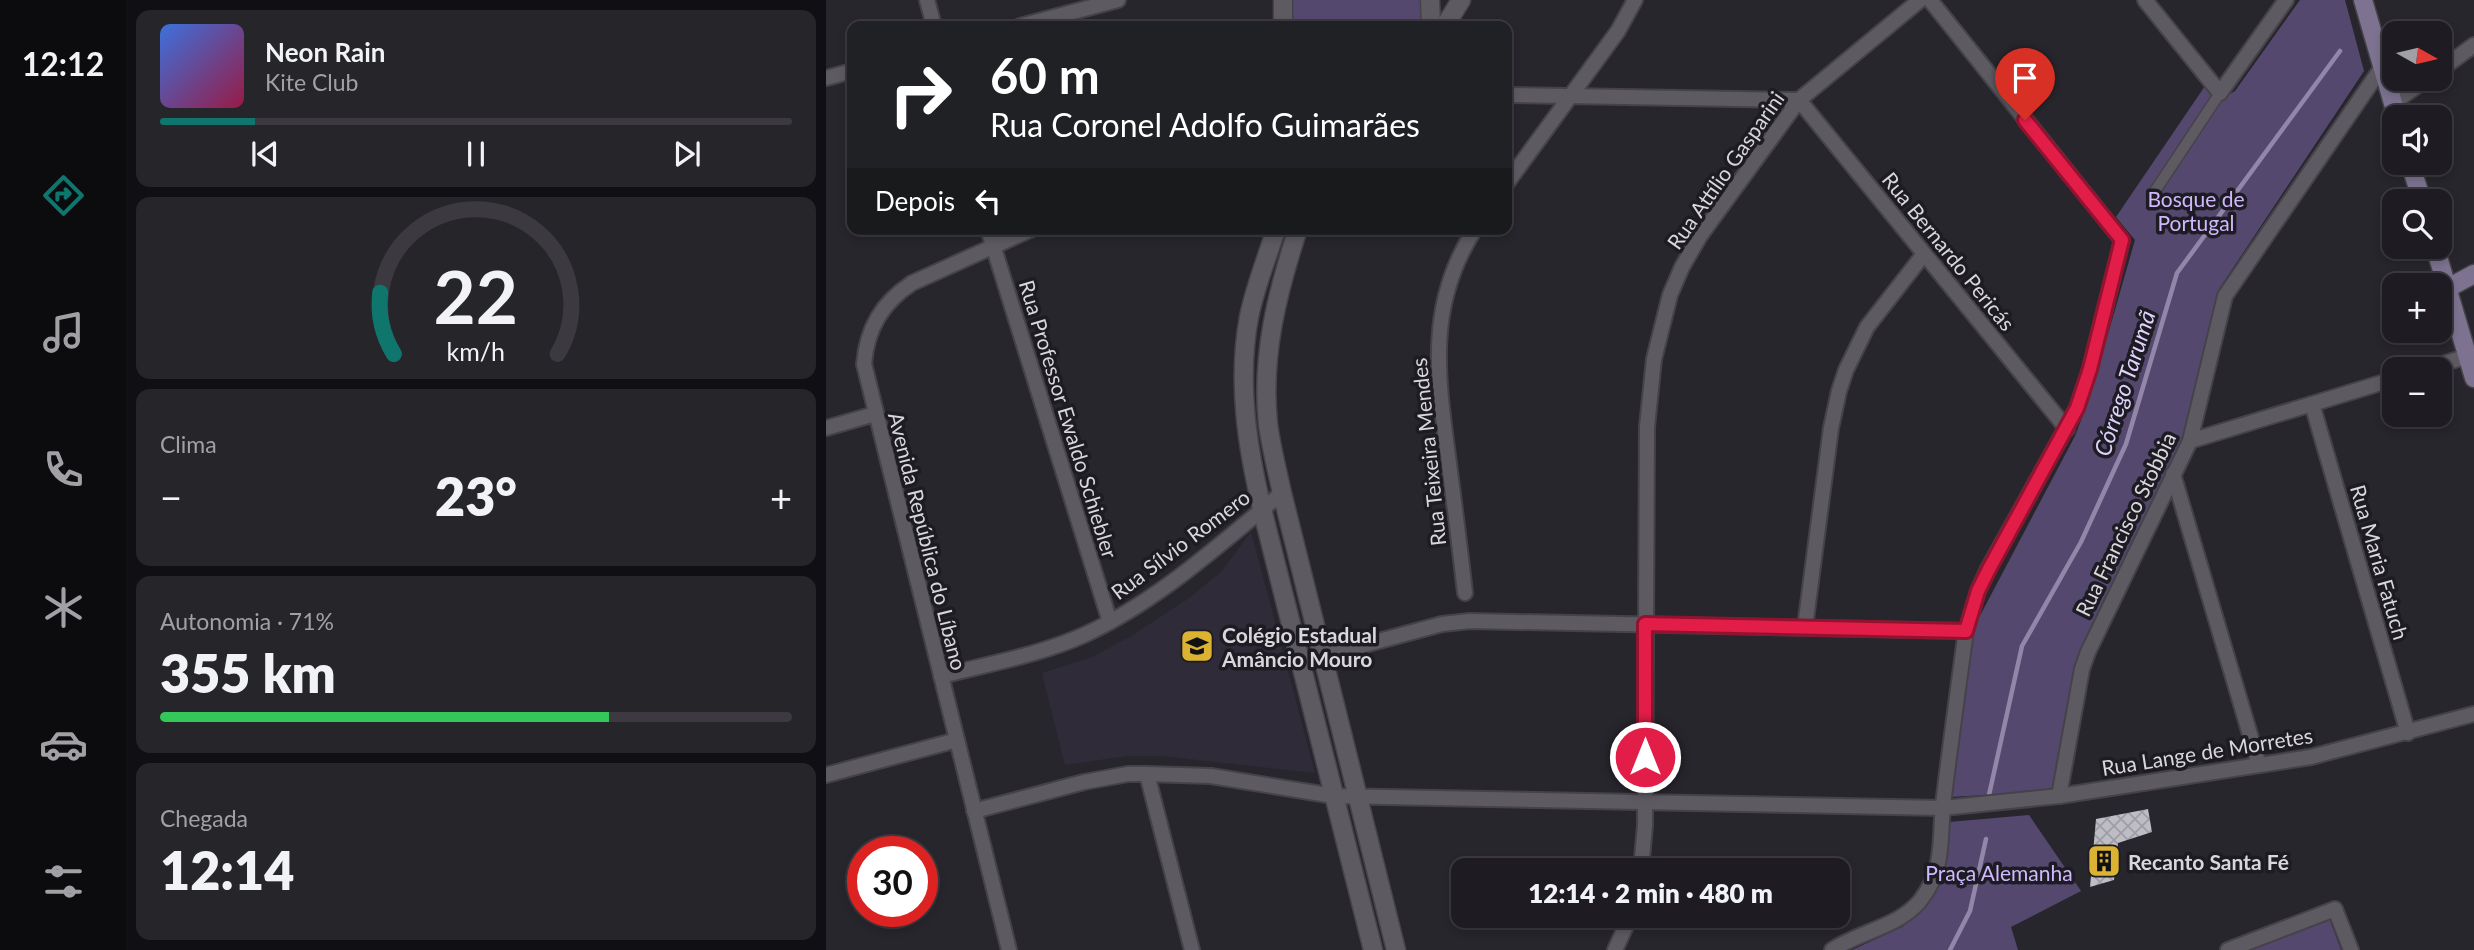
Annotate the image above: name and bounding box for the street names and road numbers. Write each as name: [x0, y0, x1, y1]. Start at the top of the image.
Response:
street label: Rua Attílio Gasparini: [1661, 86, 1789, 254]
street label: Rua Bernardo Pericás: [1878, 167, 2020, 335]
street label: Rua Professor Ewaldo Schiebler: [1015, 277, 1123, 561]
street label: Rua Teixeira Mendes: [1406, 357, 1450, 547]
street label: Avenida República do Líbano: [884, 409, 972, 673]
street label: Rua Francisco Stobbia: [2070, 428, 2180, 620]
street label: Rua Maria Fatuch: [2346, 482, 2414, 642]
street label: Rua Sílvio Romero: [1106, 484, 1254, 604]
street label: Rua Lange de Morretes: [2100, 722, 2314, 780]

